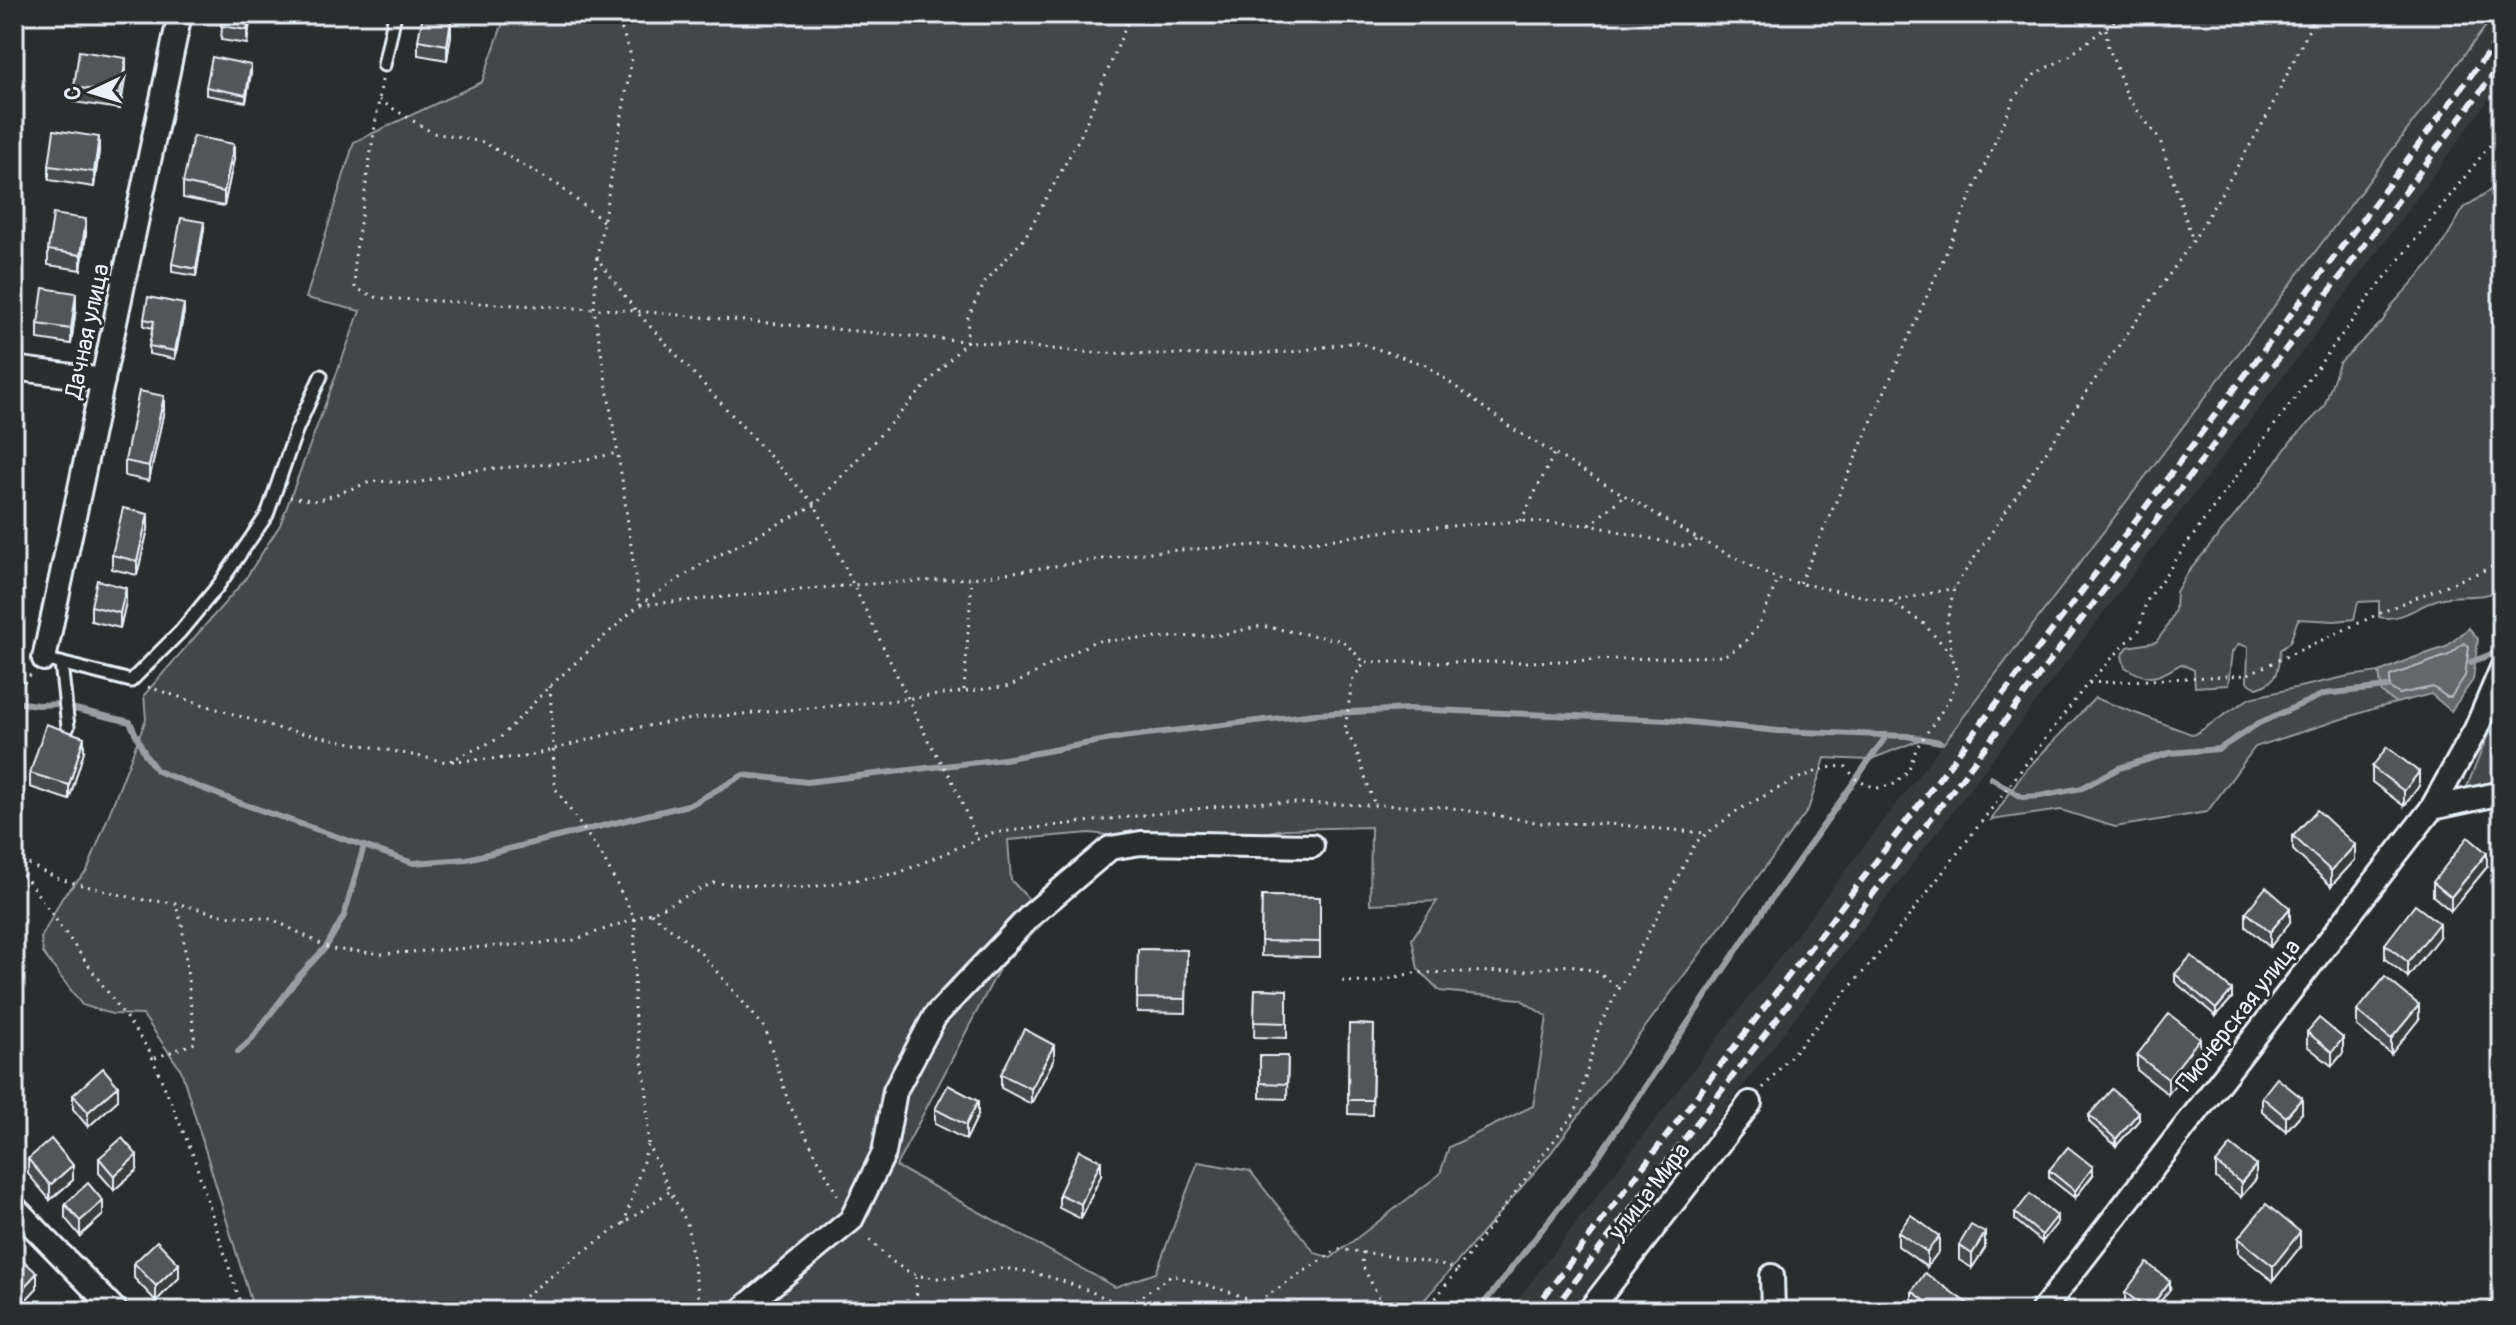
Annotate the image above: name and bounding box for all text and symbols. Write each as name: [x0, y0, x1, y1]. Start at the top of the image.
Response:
north arrow: [52, 52, 132, 132]
text: С: [59, 85, 87, 101]
street label: Дачная улица: [59, 261, 116, 402]
street label: Пионерская улица: [2170, 933, 2307, 1097]
street label: улица Мира: [1602, 1137, 1696, 1246]

